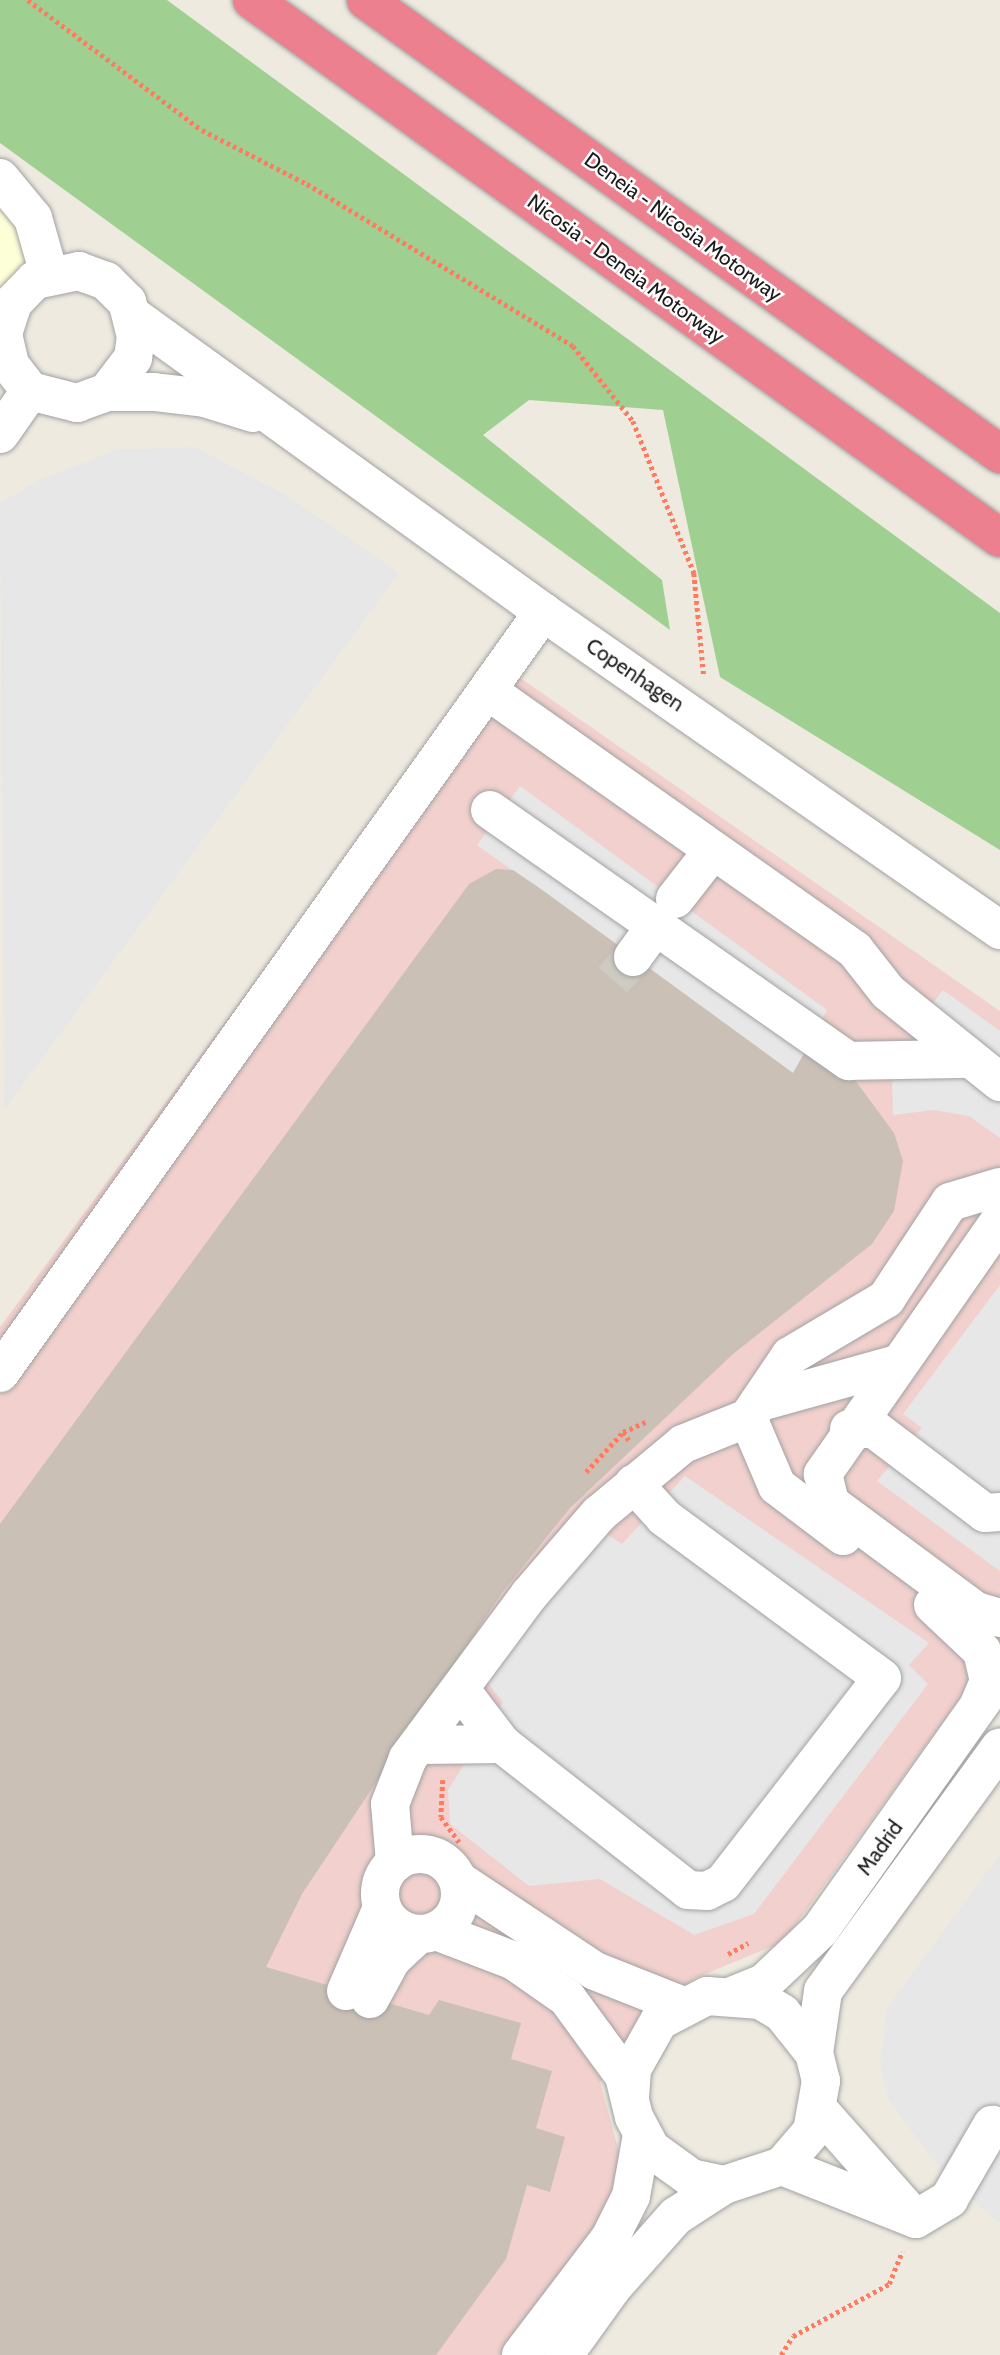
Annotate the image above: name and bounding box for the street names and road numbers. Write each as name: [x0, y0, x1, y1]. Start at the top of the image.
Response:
street label: Deneia - Nicosia Motorway: [579, 147, 787, 307]
street label: Nicosia - Deneia Motorway: [522, 189, 730, 349]
street label: Copenhagen: [581, 633, 689, 717]
street label: Madrid: [852, 1816, 908, 1880]

